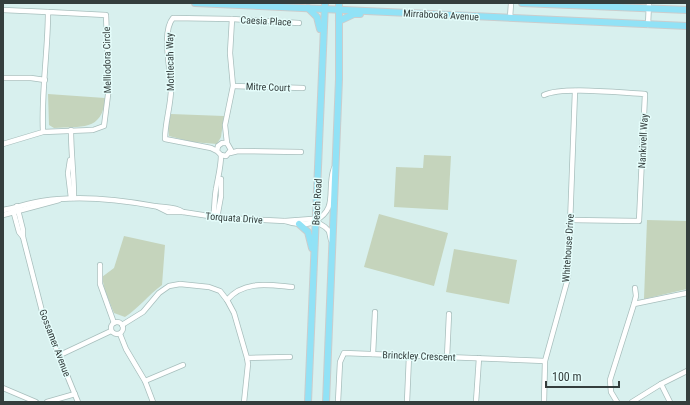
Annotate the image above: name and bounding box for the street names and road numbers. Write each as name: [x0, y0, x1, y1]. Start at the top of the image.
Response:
street label: Mirrabooka Avenue: [403, 8, 479, 22]
street label: Caesia Place: [240, 14, 292, 28]
street label: Melliodora Circle: [101, 26, 113, 93]
street label: Mottlecah Way: [164, 33, 176, 91]
street label: Mitre Court: [246, 81, 290, 93]
street label: Nankivell Way: [636, 113, 650, 169]
street label: Beach Road: [310, 178, 324, 226]
street label: Torquata Drive: [205, 211, 263, 226]
street label: Whitehouse Drive: [560, 213, 576, 283]
street label: Gossamer Avenue: [37, 308, 73, 378]
street label: Brinckley Crescent: [382, 349, 456, 363]

